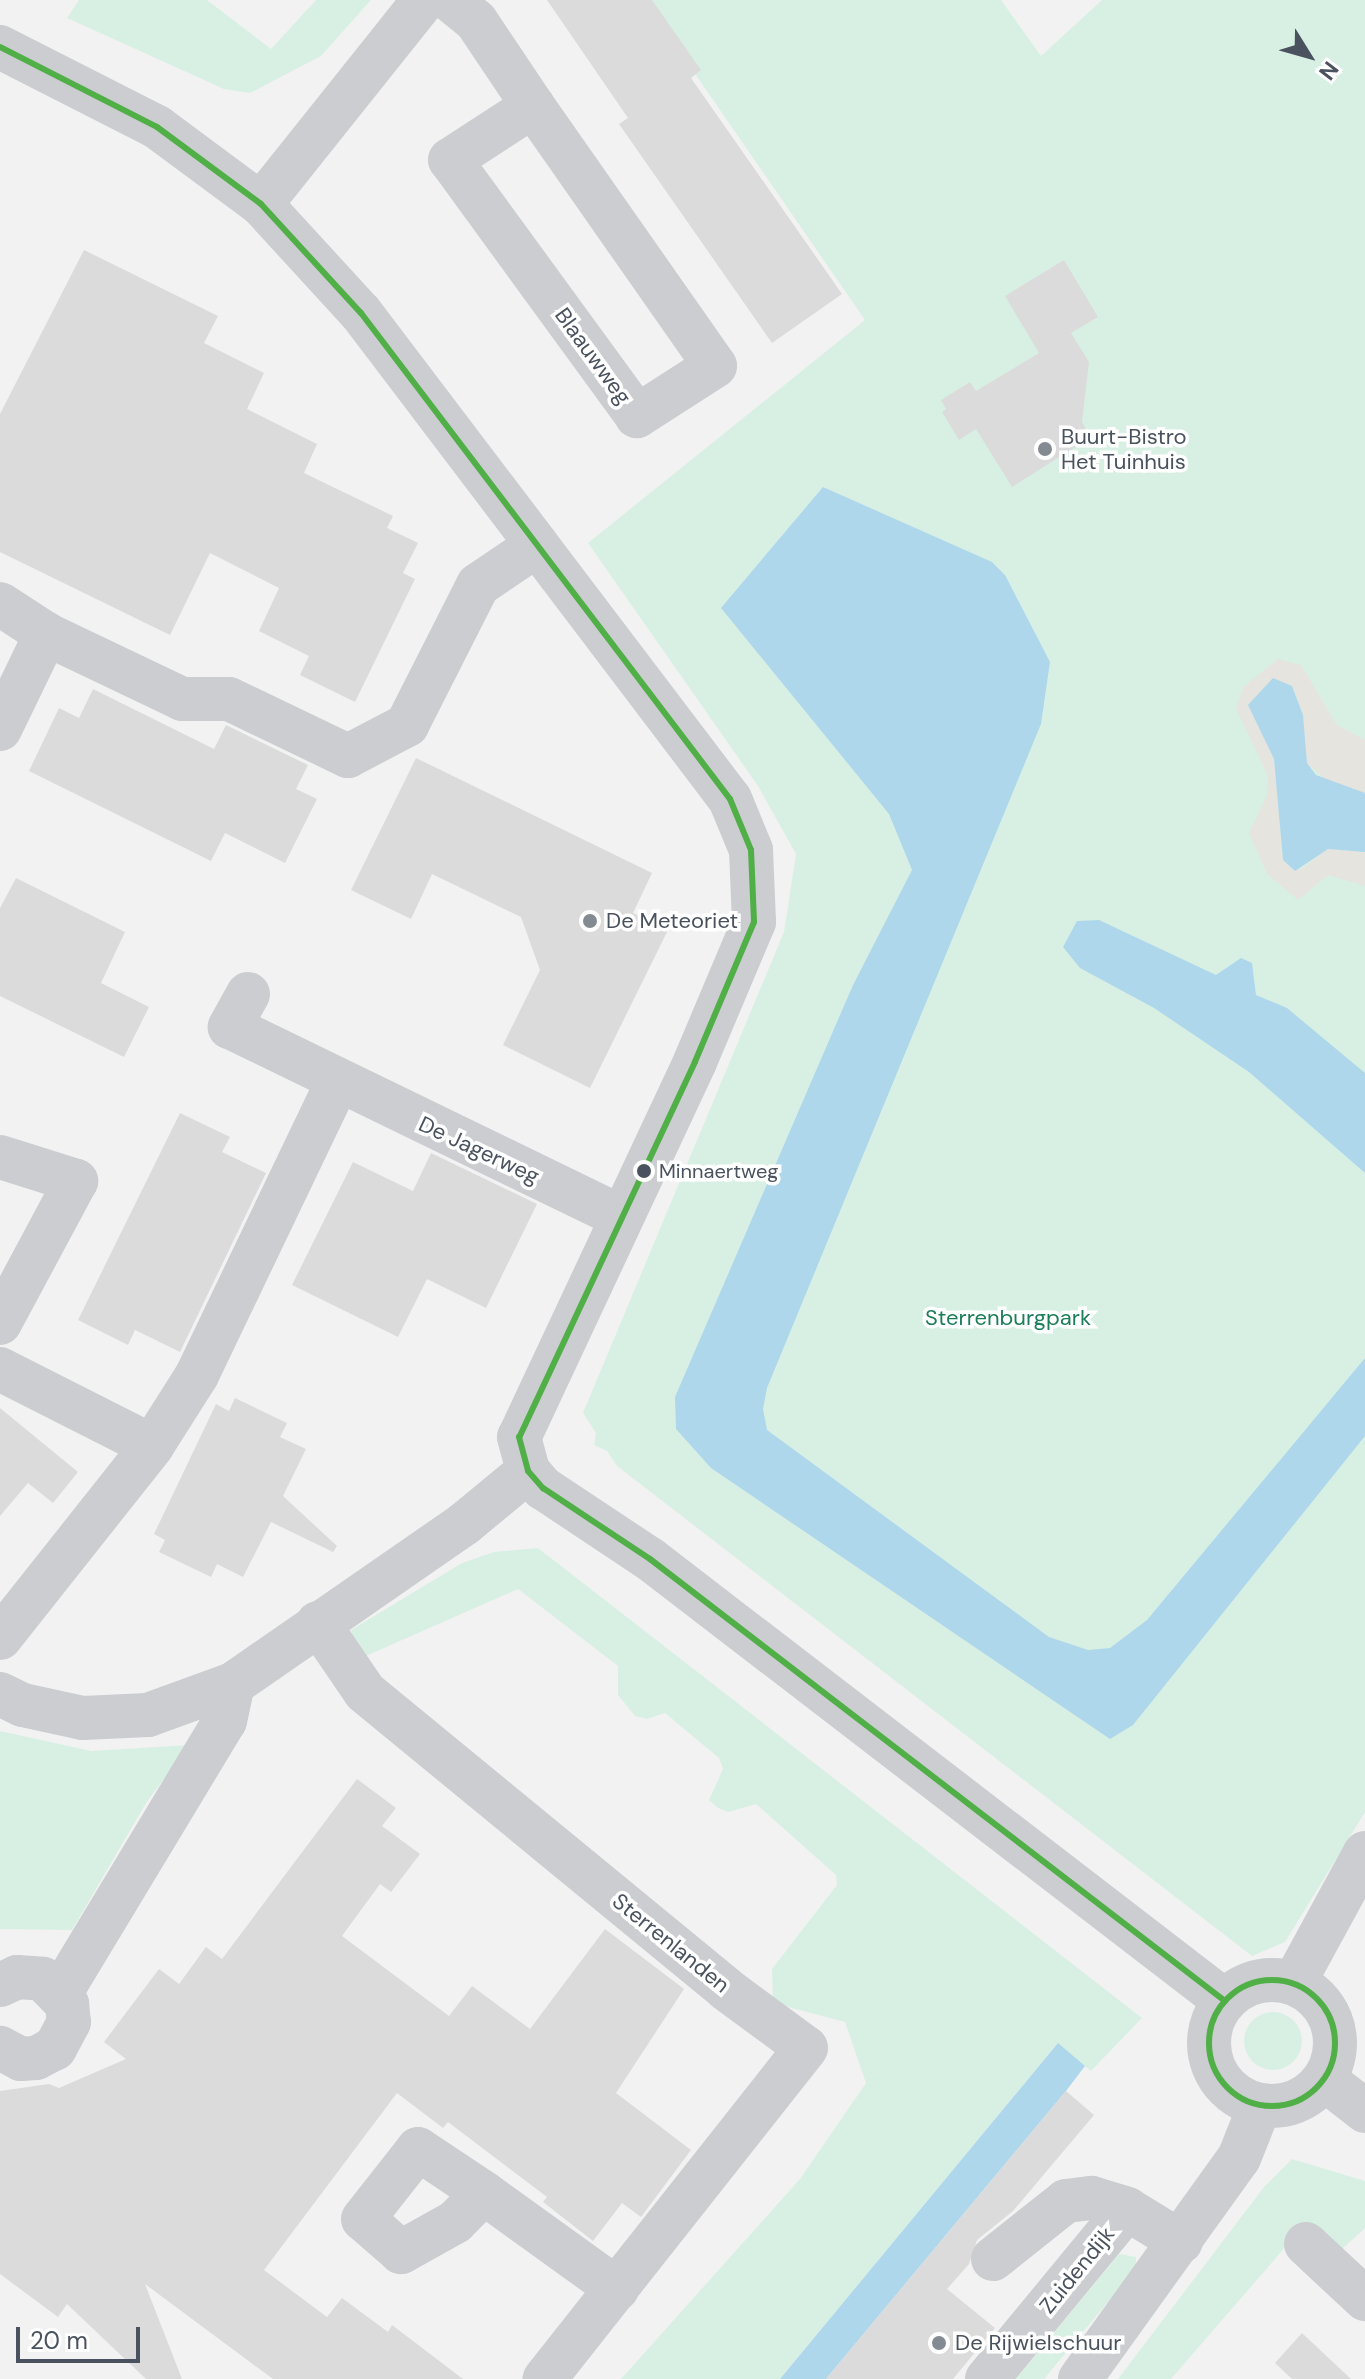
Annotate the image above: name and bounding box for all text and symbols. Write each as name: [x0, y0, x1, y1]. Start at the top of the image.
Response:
north arrow: [1269, 16, 1349, 96]
text: N: [1312, 56, 1345, 86]
street label: Blaauwweg: [549, 303, 637, 409]
place label: Buurt-Bistro Het Tuinhuis: [1061, 423, 1187, 474]
marker: Buurt-Bistro Het Tuinhuis: [1036, 440, 1054, 458]
place label: De Meteoriet: [606, 908, 738, 934]
marker: De Meteoriet: [581, 912, 599, 930]
street label: De Jagerweg: [415, 1111, 543, 1189]
place label: Minnaertweg: [659, 1159, 778, 1183]
marker: Minnaertweg: [636, 1163, 652, 1179]
park label: Sterrenburgpark: [925, 1305, 1091, 1331]
street label: Sterrenlanden: [607, 1888, 735, 1998]
street label: Zuidendijk: [1034, 2221, 1120, 2319]
scale bar: [20, 2311, 144, 2361]
text: 20 m: [30, 2325, 88, 2356]
place label: De Rijwielschuur: [955, 2330, 1121, 2356]
marker: De Rijwielschuur: [930, 2334, 948, 2352]

